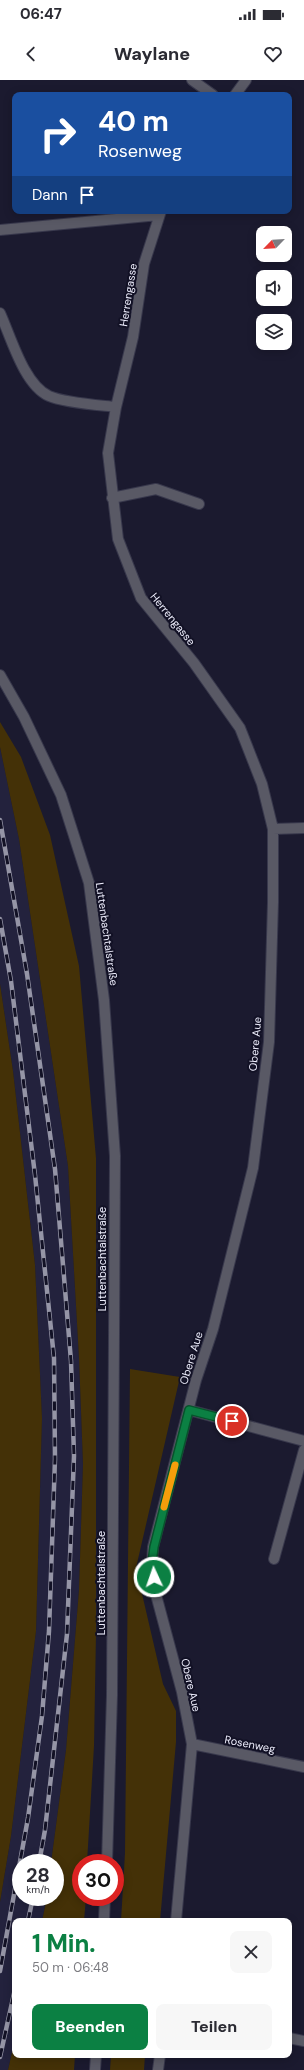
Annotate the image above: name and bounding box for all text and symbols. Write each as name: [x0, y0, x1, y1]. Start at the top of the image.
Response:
text: 06:47: [20, 4, 62, 24]
text: Waylane: [114, 42, 190, 66]
icon: back: [20, 43, 42, 65]
icon: heart: [262, 43, 284, 65]
text: 40 m: [98, 103, 169, 140]
icon: right: [32, 108, 84, 160]
text: Rosenweg: [98, 139, 182, 163]
icon: arrive: [76, 184, 98, 206]
text: Dann: [32, 185, 68, 205]
north arrow: [256, 226, 292, 262]
map controls: [256, 226, 292, 350]
street label: Herrengasse: [116, 262, 140, 328]
button: sound: [256, 270, 292, 306]
button: layers: [256, 314, 292, 350]
street label: Herrengasse: [148, 590, 198, 648]
street label: Luttenbachtalstraße: [93, 881, 121, 987]
street label: Obere Aue: [246, 1016, 264, 1072]
street label: Luttenbachtalstraße: [95, 1207, 109, 1311]
street label: Obere Aue: [176, 1330, 206, 1386]
pin: [215, 1404, 249, 1438]
icon: arrive: [221, 1410, 243, 1432]
street label: Luttenbachtalstraße: [94, 1531, 108, 1635]
position arrow: [133, 1556, 175, 1598]
street label: Obere Aue: [178, 1657, 204, 1713]
street label: Rosenweg: [223, 1732, 277, 1756]
speed limit sign: 30: [72, 1854, 124, 1906]
text: 28: [26, 1862, 50, 1888]
text: km/h: [26, 1883, 50, 1896]
text: 1 Min.: [32, 1928, 96, 1959]
button: close: [230, 1931, 272, 1973]
text: 50 m · 06:48: [32, 1959, 109, 1976]
button: Beenden: [32, 2004, 148, 2050]
button: Teilen: [156, 2004, 272, 2050]

